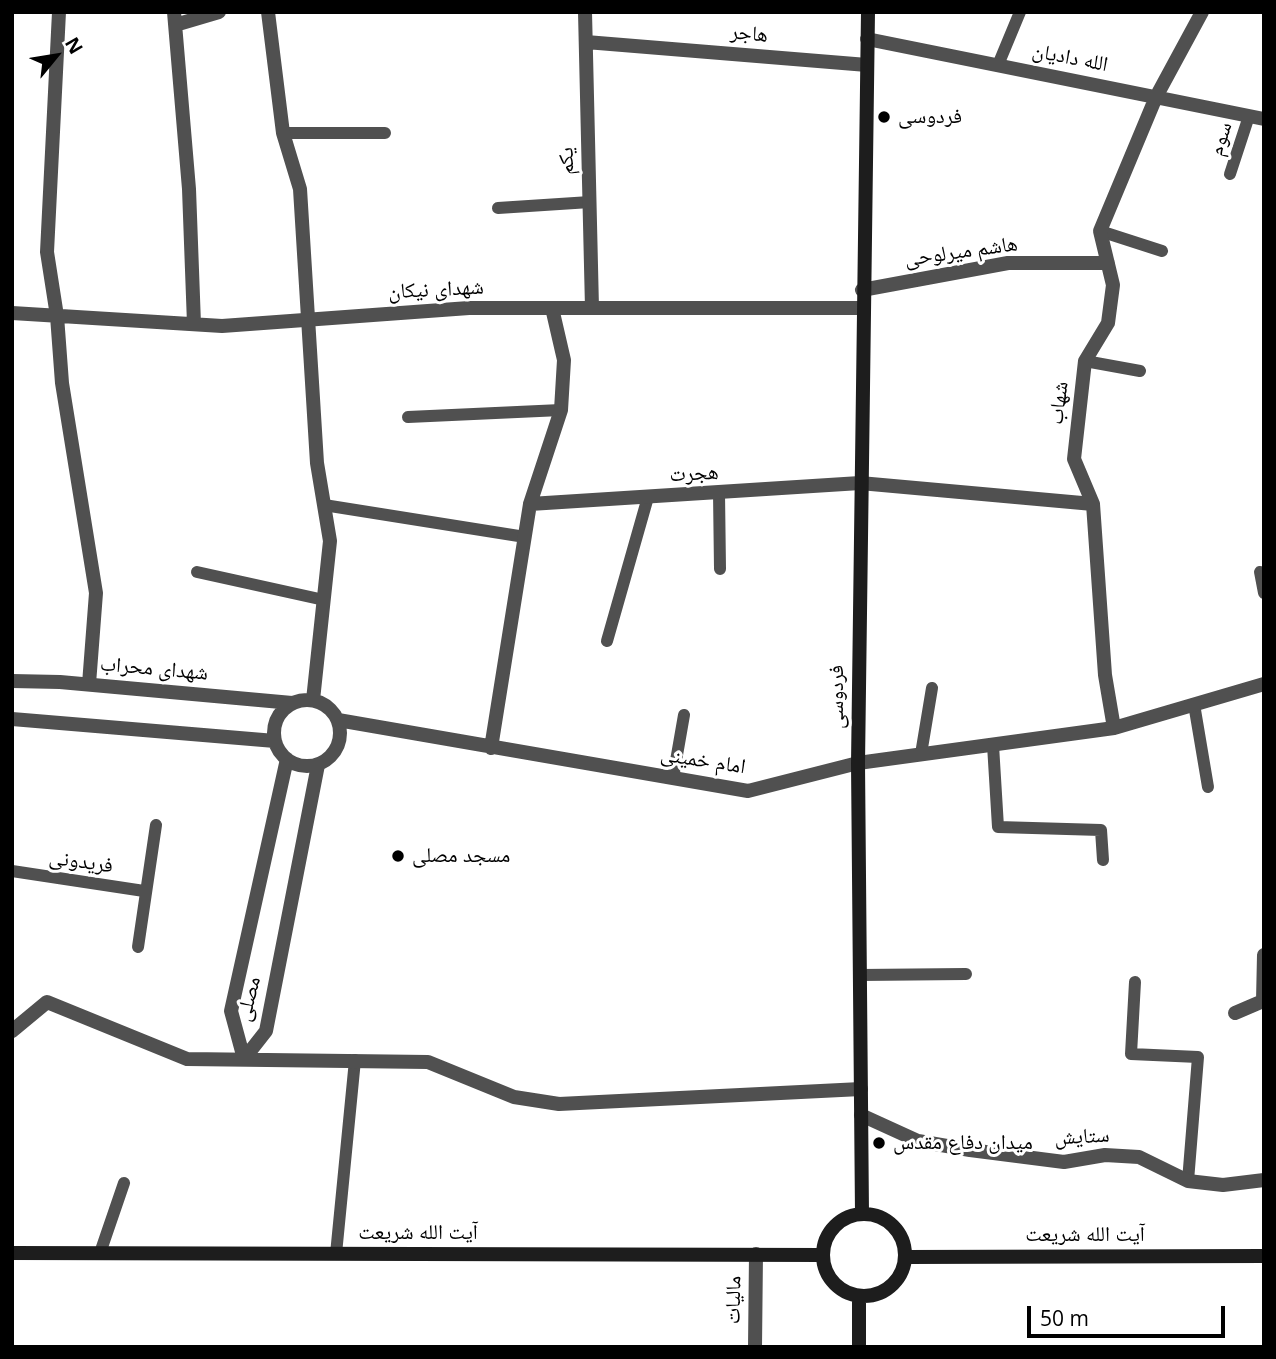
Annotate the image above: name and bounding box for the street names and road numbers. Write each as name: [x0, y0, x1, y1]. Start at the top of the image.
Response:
street label: هاجر: [729, 20, 769, 48]
street label: الله دادیان: [1030, 38, 1110, 78]
street label: سوم: [1204, 119, 1238, 159]
street label: یکم: [554, 147, 580, 175]
street label: هاشم میرلوحی: [903, 232, 1019, 272]
street label: شهدای نیکان: [388, 275, 484, 305]
street label: شهاب: [1044, 380, 1074, 426]
street label: هجرت: [669, 460, 719, 488]
street label: شهدای محراب: [99, 652, 209, 686]
street label: فردوسی: [824, 665, 850, 729]
street label: امام خمینی: [659, 742, 747, 780]
street label: فریدونی: [47, 845, 115, 879]
street label: مصلی: [231, 974, 267, 1024]
street label: ستایش: [1054, 1123, 1110, 1151]
street label: آیت الله شریعت: [358, 1220, 478, 1246]
street label: آیت الله شریعت: [1025, 1222, 1145, 1248]
street label: مالیات: [721, 1276, 747, 1324]

